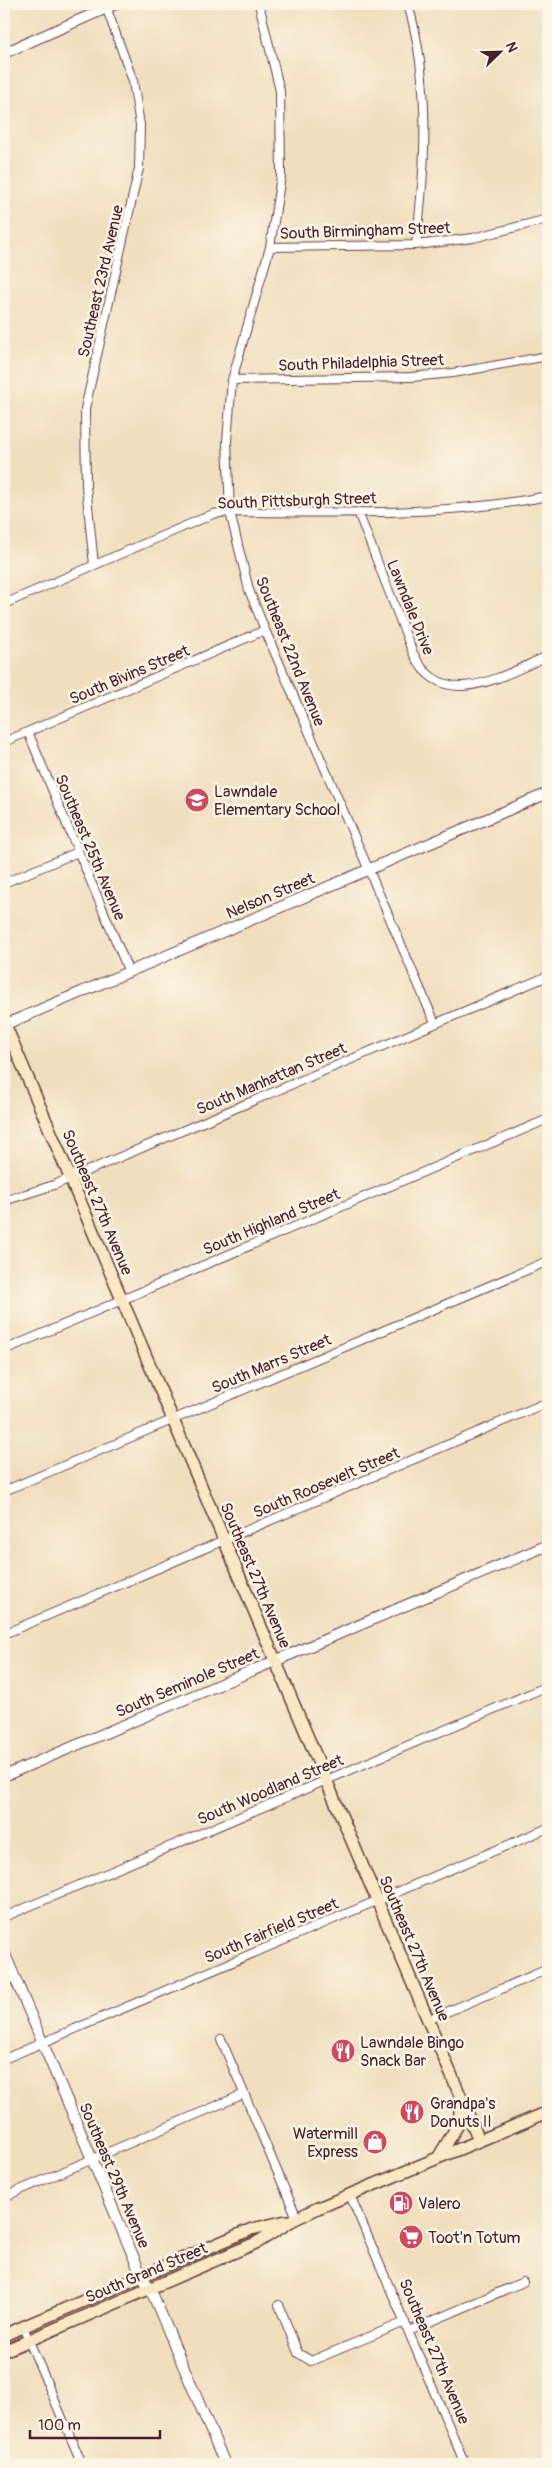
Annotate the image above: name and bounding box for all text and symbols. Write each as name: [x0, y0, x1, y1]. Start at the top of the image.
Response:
north arrow: [474, 28, 524, 78]
text: N: [502, 39, 521, 55]
street label: Southeast 23rd Avenue: [74, 203, 128, 359]
street label: South Birmingham Street: [279, 218, 451, 244]
street label: South Philadelphia Street: [278, 350, 445, 376]
street label: South Pittsburgh Street: [217, 488, 378, 514]
street label: Lawndale Drive: [382, 557, 438, 658]
street label: Southeast 22nd Avenue: [251, 574, 329, 729]
street label: South Bivins Street: [66, 640, 193, 709]
street label: Southeast 25th Avenue: [50, 771, 130, 923]
place label: Lawndale Elementary School: [214, 782, 340, 820]
school or university icon: Lawndale Elementary School: [184, 787, 210, 813]
street label: Nelson Street: [223, 868, 318, 923]
street label: South Manhattan Street: [193, 1038, 350, 1120]
street label: Southeast 27th Avenue: [57, 1127, 137, 1278]
street label: South Highland Street: [200, 1184, 343, 1260]
street label: South Marrs Street: [209, 1330, 335, 1398]
street label: South Roosevelt Street: [250, 1443, 403, 1523]
street label: Southeast 27th Avenue: [215, 1500, 295, 1651]
street label: South Seminole Street: [113, 1643, 263, 1722]
street label: South Woodland Street: [194, 1750, 347, 1830]
street label: Southeast 27th Avenue: [374, 1873, 454, 2024]
street label: South Fairfield Street: [201, 1893, 342, 1968]
place label: Lawndale Bingo Snack Bar: [360, 2033, 465, 2071]
restaurant icon: Lawndale Bingo Snack Bar: [330, 2038, 356, 2064]
place label: Grandpa's Donuts II: [430, 2094, 496, 2132]
restaurant icon: Grandpa's Donuts II: [399, 2099, 425, 2125]
street label: Southeast 29th Avenue: [74, 2100, 154, 2251]
place label: Watermill Express: [293, 2124, 358, 2162]
shop icon: Watermill Express: [362, 2129, 388, 2155]
fuel station icon: Valero: [388, 2190, 414, 2216]
place label: Valero: [418, 2194, 461, 2214]
supermarket icon: Toot'n Totum: [398, 2224, 424, 2250]
place label: Toot'n Totum: [428, 2228, 520, 2248]
street label: South Grand Street: [82, 2238, 211, 2308]
street label: Southeast 27th Avenue: [394, 2276, 474, 2427]
scale bar: [30, 2408, 160, 2440]
text: 100 m: [38, 2416, 81, 2435]

